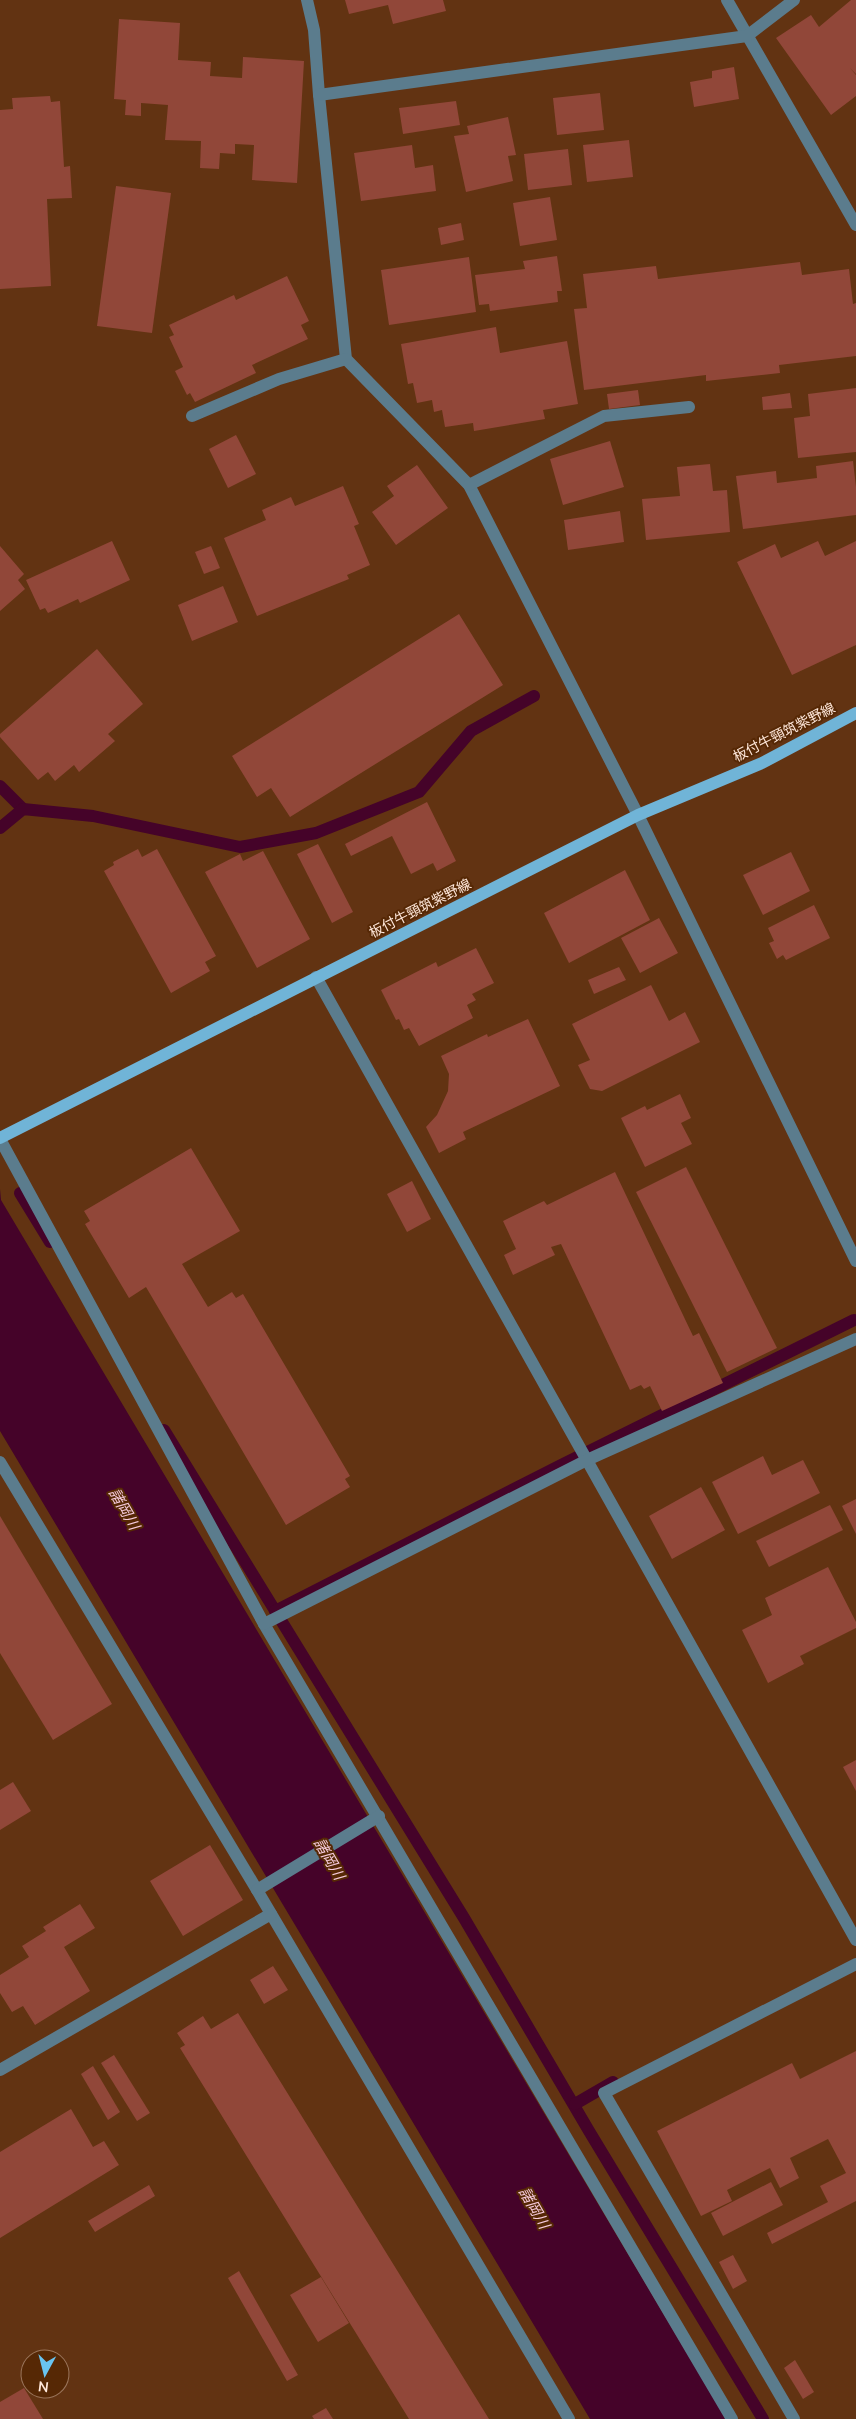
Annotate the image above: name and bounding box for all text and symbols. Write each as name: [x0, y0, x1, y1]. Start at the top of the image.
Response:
street label: 板付牛頸筑紫野線: [730, 699, 838, 765]
street label: 板付牛頸筑紫野線: [366, 875, 474, 941]
water label: 諸岡川: [105, 1485, 145, 1535]
water label: 諸岡川: [310, 1835, 350, 1885]
water label: 諸岡川: [515, 2184, 555, 2234]
north arrow: [20, 2349, 70, 2399]
text: N: [37, 2377, 50, 2396]

